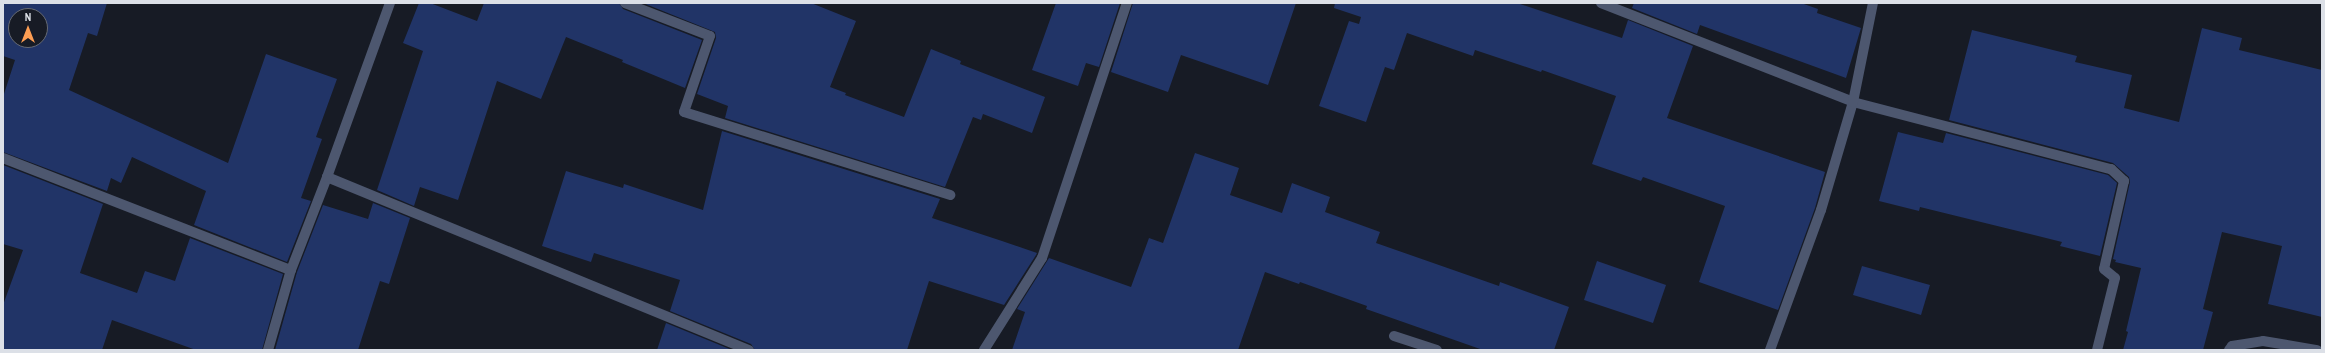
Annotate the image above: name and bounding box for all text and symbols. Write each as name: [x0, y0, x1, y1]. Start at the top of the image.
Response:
north arrow: [8, 8, 48, 48]
text: N: [25, 10, 31, 24]

